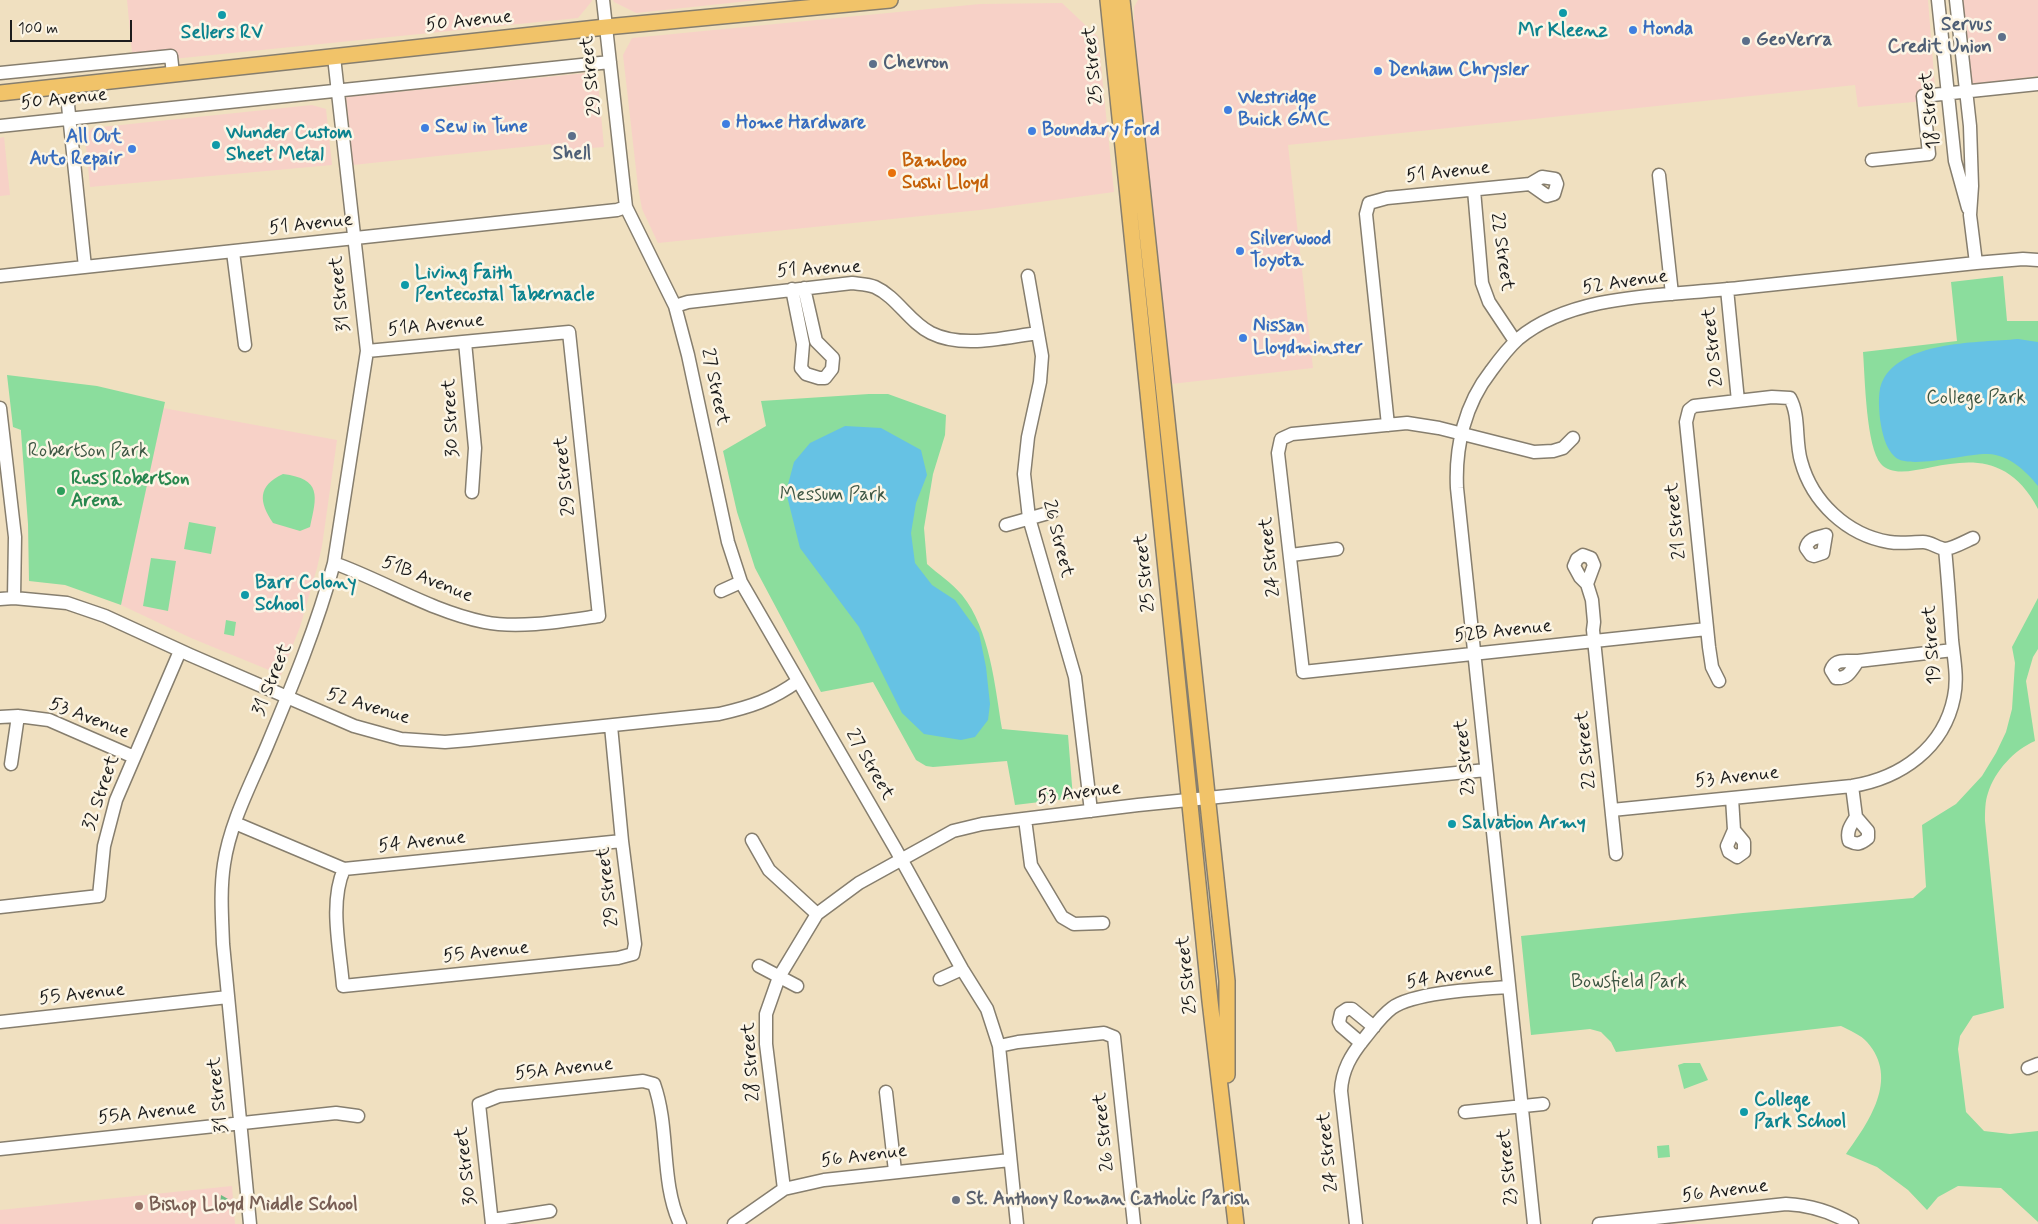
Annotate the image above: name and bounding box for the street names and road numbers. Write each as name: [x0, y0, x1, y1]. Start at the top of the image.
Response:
street label: 50 Avenue: [425, 6, 513, 38]
street label: 25 Street: [1079, 25, 1109, 105]
street label: 29 Street: [576, 35, 608, 117]
street label: 18 Street: [1916, 70, 1946, 150]
street label: 50 Avenue: [20, 84, 108, 116]
street label: 51 Avenue: [1405, 157, 1491, 189]
street label: 51 Avenue: [268, 209, 354, 241]
street label: 22 Street: [1484, 211, 1518, 293]
street label: 31 Street: [326, 255, 356, 333]
street label: 51 Avenue: [776, 256, 862, 284]
street label: 52 Avenue: [1581, 266, 1669, 300]
street label: 20 Street: [1698, 306, 1730, 388]
street label: 51A Avenue: [387, 310, 485, 342]
street label: 27 Street: [695, 346, 733, 428]
street label: 30 Street: [439, 378, 465, 458]
street label: 29 Street: [550, 435, 582, 517]
street label: 21 Street: [1662, 482, 1692, 560]
street label: 26 Street: [1036, 498, 1078, 580]
street label: 24 Street: [1255, 516, 1287, 598]
street label: 25 Street: [1131, 533, 1161, 613]
street label: 51B Avenue: [378, 551, 476, 609]
street label: 19 Street: [1919, 605, 1947, 685]
street label: 52B Avenue: [1453, 616, 1553, 648]
street label: 31 Street: [248, 640, 298, 720]
street label: 52 Avenue: [324, 684, 412, 730]
street label: 53 Avenue: [46, 693, 132, 745]
street label: 22 Street: [1572, 710, 1602, 790]
street label: 23 Street: [1451, 718, 1481, 796]
street label: 27 Street: [840, 725, 898, 805]
street label: 32 Street: [79, 752, 125, 834]
street label: 53 Avenue: [1694, 762, 1780, 794]
street label: 53 Avenue: [1036, 778, 1122, 810]
street label: 54 Avenue: [377, 827, 467, 859]
street label: 29 Street: [593, 846, 625, 928]
street label: 25 Street: [1173, 935, 1203, 1015]
street label: 55 Avenue: [442, 937, 530, 969]
street label: 54 Avenue: [1405, 959, 1495, 995]
street label: 55 Avenue: [38, 979, 126, 1011]
street label: 28 Street: [738, 1022, 766, 1102]
street label: 55A Avenue: [514, 1054, 614, 1086]
street label: 31 Street: [204, 1056, 234, 1134]
street label: 26 Street: [1090, 1091, 1120, 1173]
street label: 55A Avenue: [97, 1098, 197, 1130]
street label: 24 Street: [1313, 1111, 1345, 1193]
street label: 30 Street: [451, 1125, 483, 1207]
street label: 23 Street: [1494, 1128, 1524, 1206]
street label: 56 Avenue: [820, 1140, 908, 1174]
street label: 56 Avenue: [1681, 1175, 1769, 1209]

